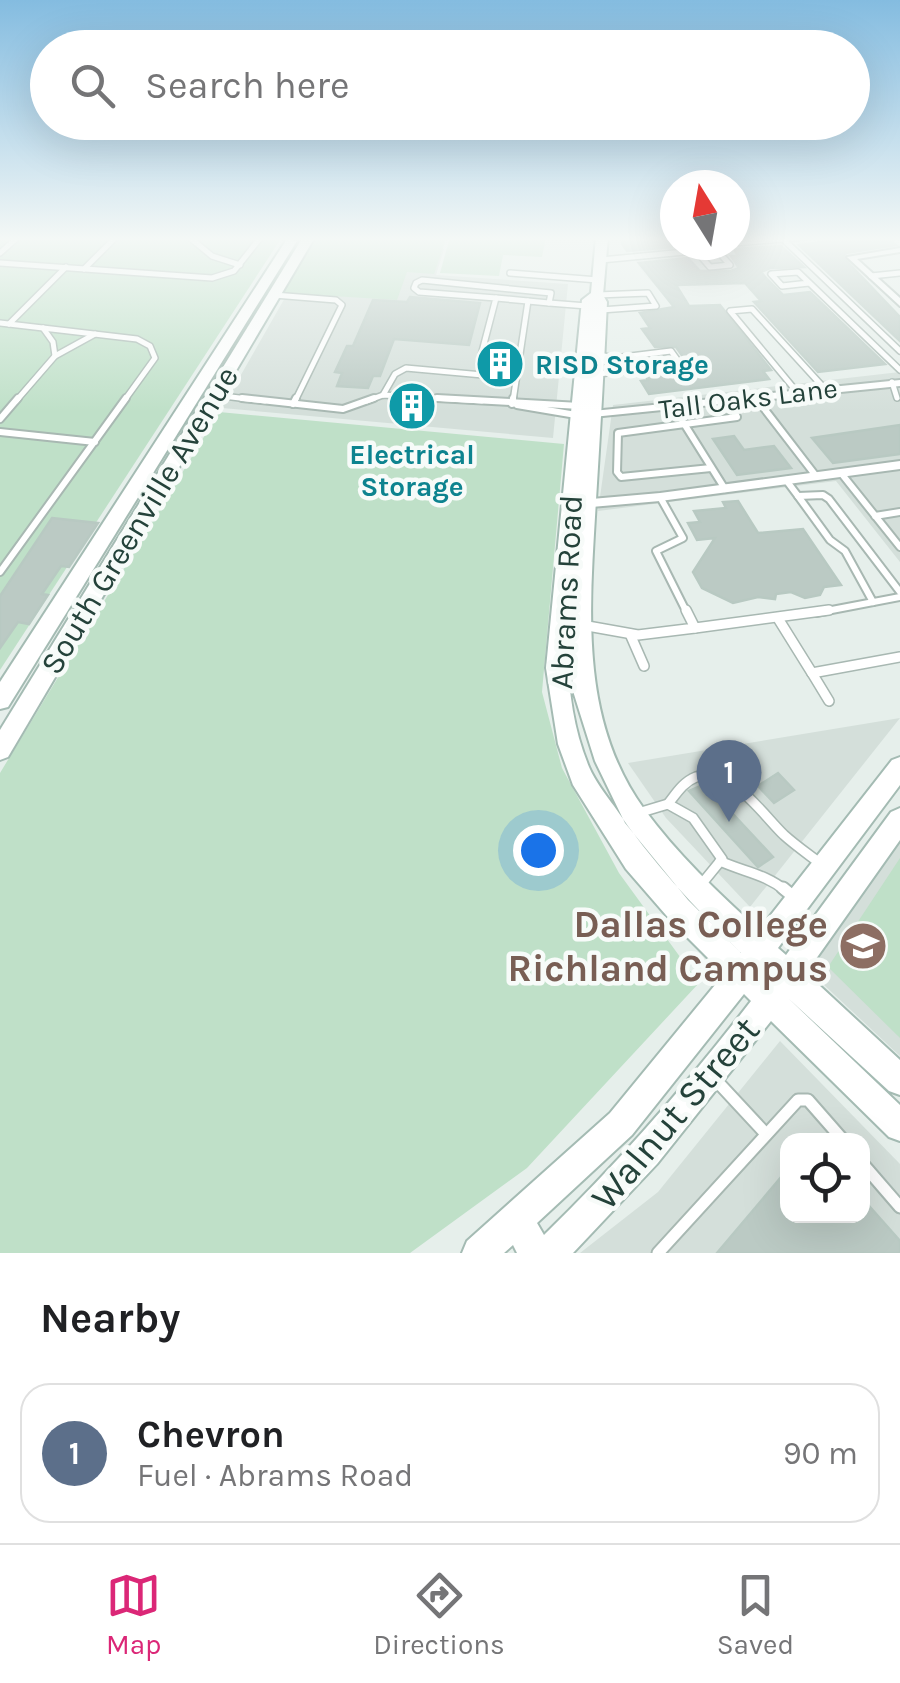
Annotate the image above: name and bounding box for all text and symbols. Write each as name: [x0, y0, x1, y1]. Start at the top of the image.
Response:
search box: [30, 30, 870, 140]
icon: search: [65, 58, 120, 113]
text: Search here: [145, 63, 349, 108]
north arrow: [660, 170, 750, 260]
building icon: RISD Storage: [474, 338, 526, 390]
place label: RISD Storage: [535, 348, 709, 381]
street label: South Greenville Avenue: [33, 360, 246, 681]
street label: Tall Oaks Lane: [657, 371, 839, 426]
building icon: Electrical Storage: [386, 380, 438, 432]
place label: Electrical Storage: [349, 438, 475, 503]
street label: Abrams Road: [543, 494, 590, 690]
pin: 1: [696, 740, 762, 822]
your location: [513, 825, 564, 876]
place label: Dallas College Richland Campus: [507, 902, 828, 991]
school or university icon: Dallas College Richland Campus: [837, 920, 889, 972]
street label: Walnut Street: [582, 1008, 769, 1219]
map controls: [780, 1133, 870, 1223]
button: locate: [780, 1133, 870, 1223]
text: Nearby: [40, 1293, 180, 1343]
text: Chevron: [137, 1412, 285, 1457]
text: 1: [69, 1435, 80, 1472]
text: 90 m: [783, 1435, 858, 1472]
text: Fuel · Abrams Road: [137, 1457, 413, 1494]
tab: Map: [106, 1568, 161, 1661]
tab: Directions: [373, 1568, 505, 1661]
tab: Saved: [717, 1568, 794, 1661]

